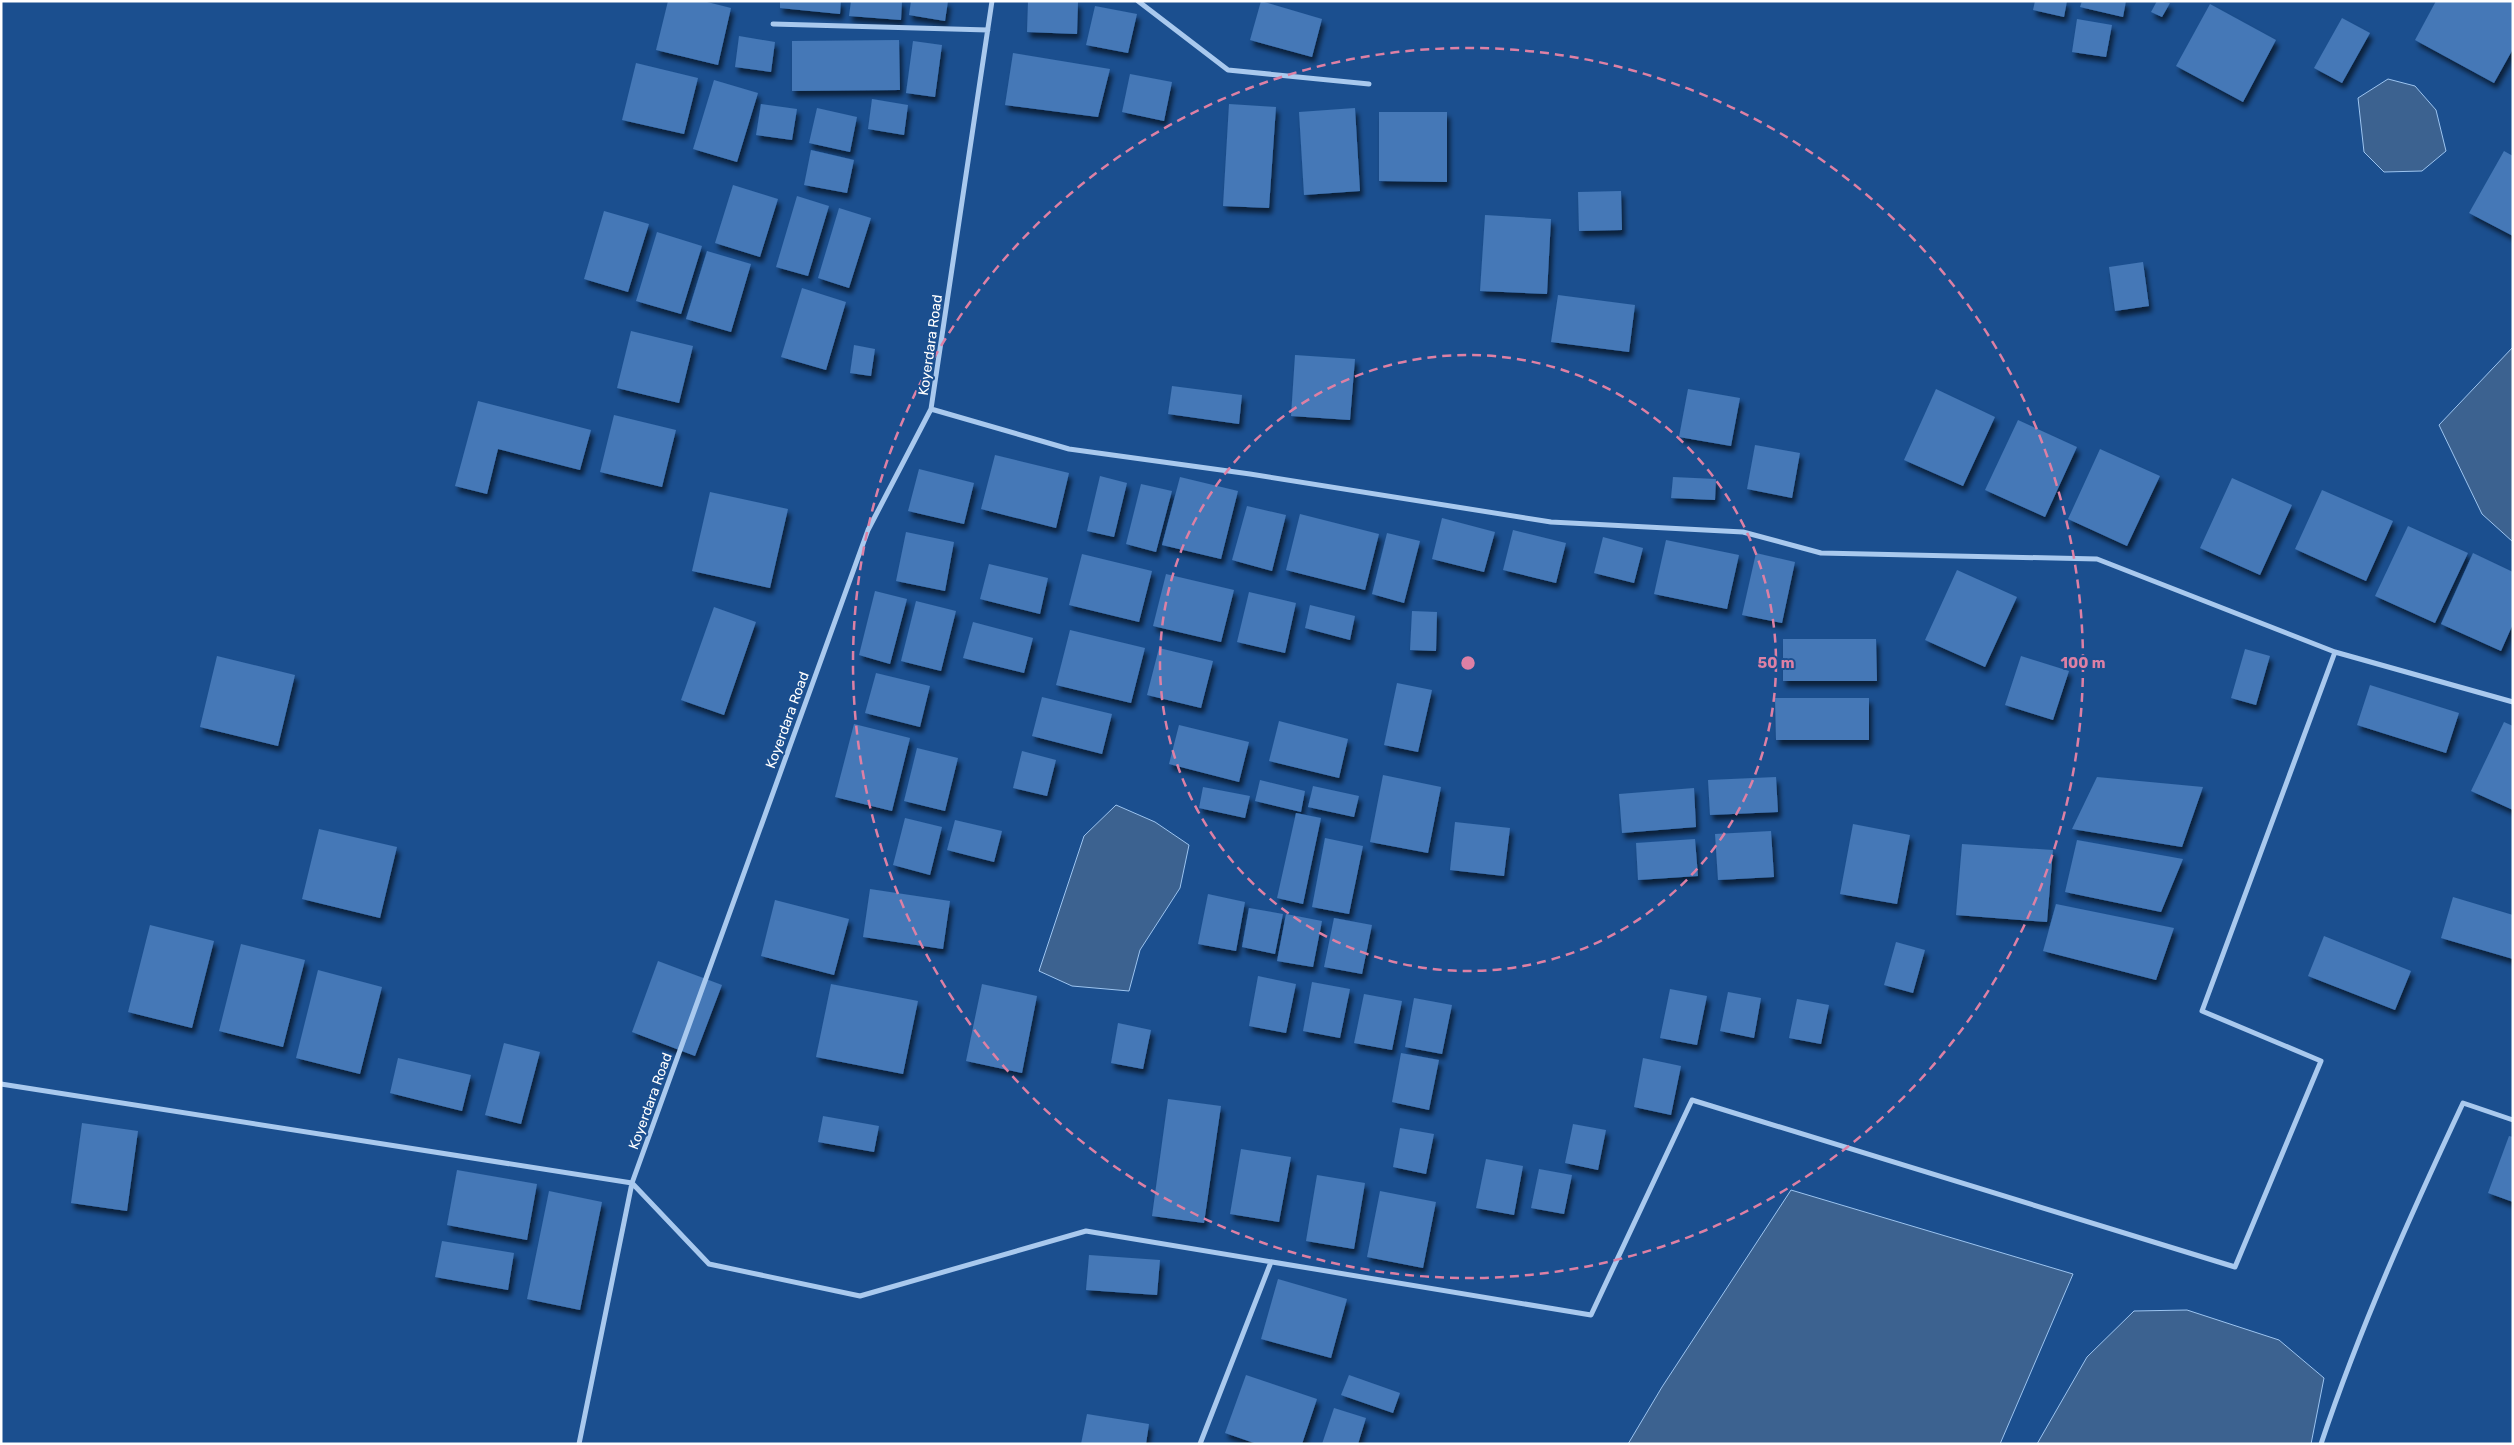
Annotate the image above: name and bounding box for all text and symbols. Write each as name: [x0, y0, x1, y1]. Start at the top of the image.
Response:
street label: Koyerdara Road: [915, 293, 946, 397]
centre of rings: [1459, 654, 1477, 672]
text: 50 m: [1758, 654, 1794, 672]
text: 100 m: [2061, 654, 2105, 672]
street label: Koyerdara Road: [762, 669, 813, 771]
street label: Koyerdara Road: [625, 1050, 676, 1152]

